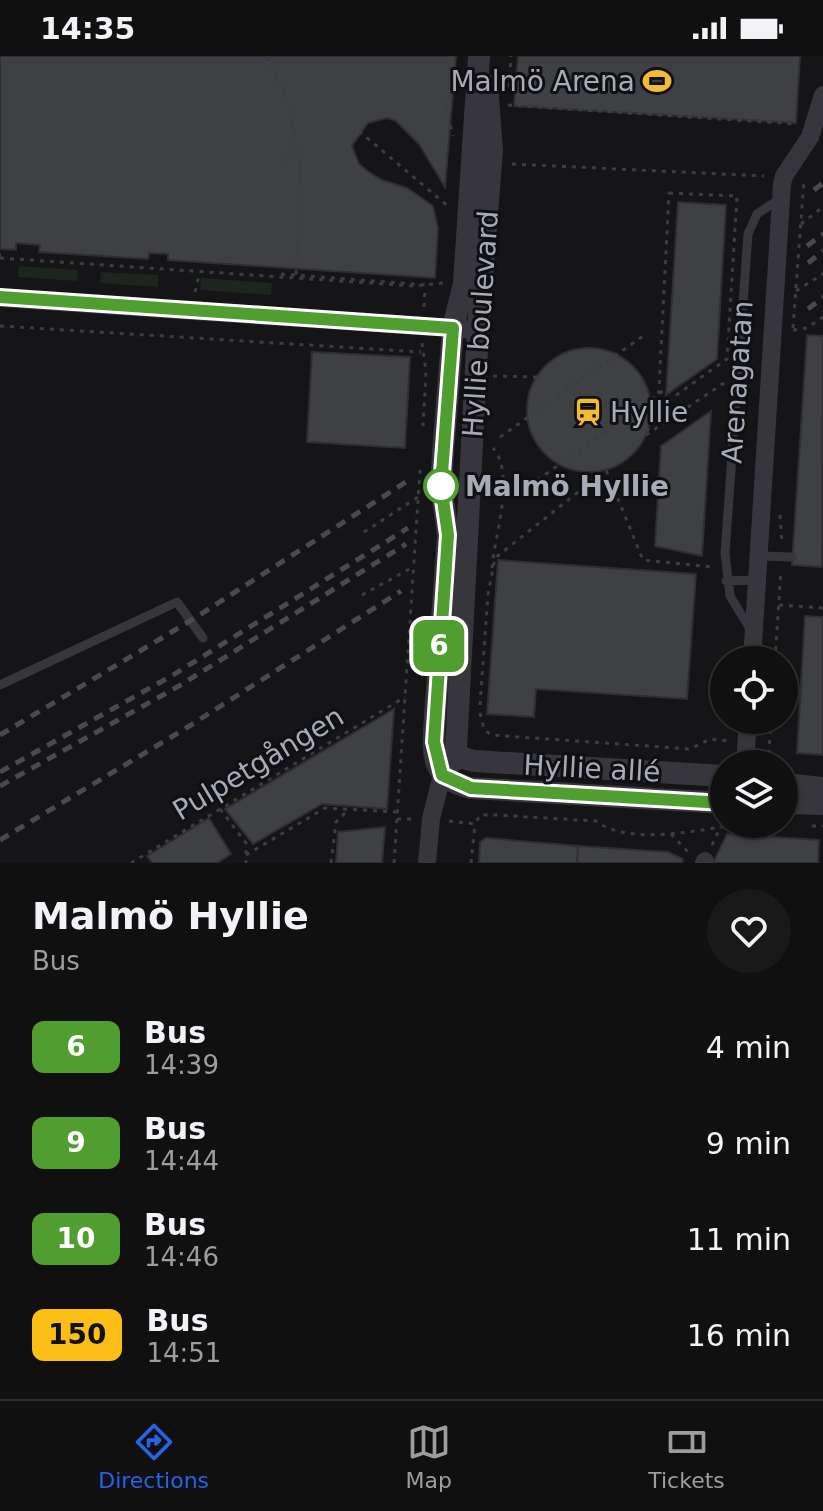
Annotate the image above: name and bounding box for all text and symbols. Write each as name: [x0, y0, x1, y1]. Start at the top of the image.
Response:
text: 14:35: [40, 11, 136, 46]
place label: Malmö Arena: [450, 65, 635, 98]
sports icon: Malmö Arena: [642, 66, 672, 96]
street label: Hyllie boulevard: [456, 210, 505, 439]
street label: Arenagatan: [715, 300, 760, 464]
place label: Hyllie: [610, 396, 688, 429]
station icon: Hyllie: [573, 397, 603, 427]
marker: Malmö Hyllie: [424, 469, 458, 503]
place label: Malmö Hyllie: [465, 470, 669, 503]
line badge: 6: [413, 620, 465, 672]
text: 6: [429, 629, 449, 662]
map controls: [710, 646, 798, 838]
button: locate: [710, 646, 798, 734]
street label: Pulpetgången: [167, 699, 350, 827]
street label: Hyllie allé: [523, 748, 661, 789]
button: layers: [710, 750, 798, 838]
button: heart: [707, 889, 791, 973]
text: Malmö Hyllie: [32, 894, 309, 938]
text: Bus: [32, 946, 80, 976]
text: Bus: [144, 1015, 206, 1050]
text: 6: [66, 1030, 86, 1063]
text: 4 min: [706, 1030, 791, 1065]
text: 14:39: [144, 1050, 219, 1080]
text: Bus: [144, 1111, 206, 1146]
text: 9: [66, 1126, 86, 1159]
text: 9 min: [706, 1126, 791, 1161]
text: 14:44: [144, 1146, 219, 1176]
text: Bus: [144, 1207, 206, 1242]
text: 10: [57, 1222, 95, 1255]
text: 11 min: [687, 1222, 791, 1257]
text: 14:46: [144, 1242, 219, 1272]
text: Bus: [146, 1303, 209, 1338]
text: 150: [48, 1318, 106, 1351]
text: 16 min: [687, 1318, 791, 1353]
text: 14:51: [146, 1338, 221, 1368]
tab: Directions: [98, 1420, 209, 1493]
tab: Map: [405, 1420, 452, 1493]
tab: Tickets: [648, 1420, 725, 1493]

